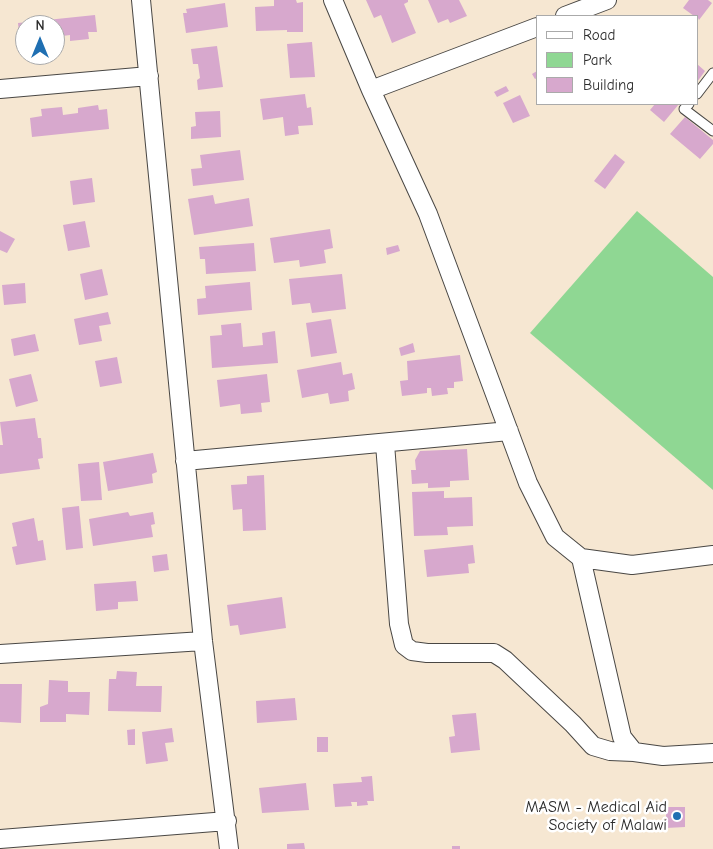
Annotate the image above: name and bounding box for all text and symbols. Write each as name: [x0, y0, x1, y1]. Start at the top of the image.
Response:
north arrow: [15, 15, 65, 65]
legend: [536, 15, 698, 105]
text: N: [35, 17, 45, 34]
text: Road: [583, 26, 615, 44]
text: Park: [583, 51, 612, 69]
text: Building: [583, 76, 634, 94]
place label: MASM - Medical Aid Society of Malawi: [525, 797, 667, 835]
marker: MASM - Medical Aid Society of Malawi: [671, 810, 683, 822]

